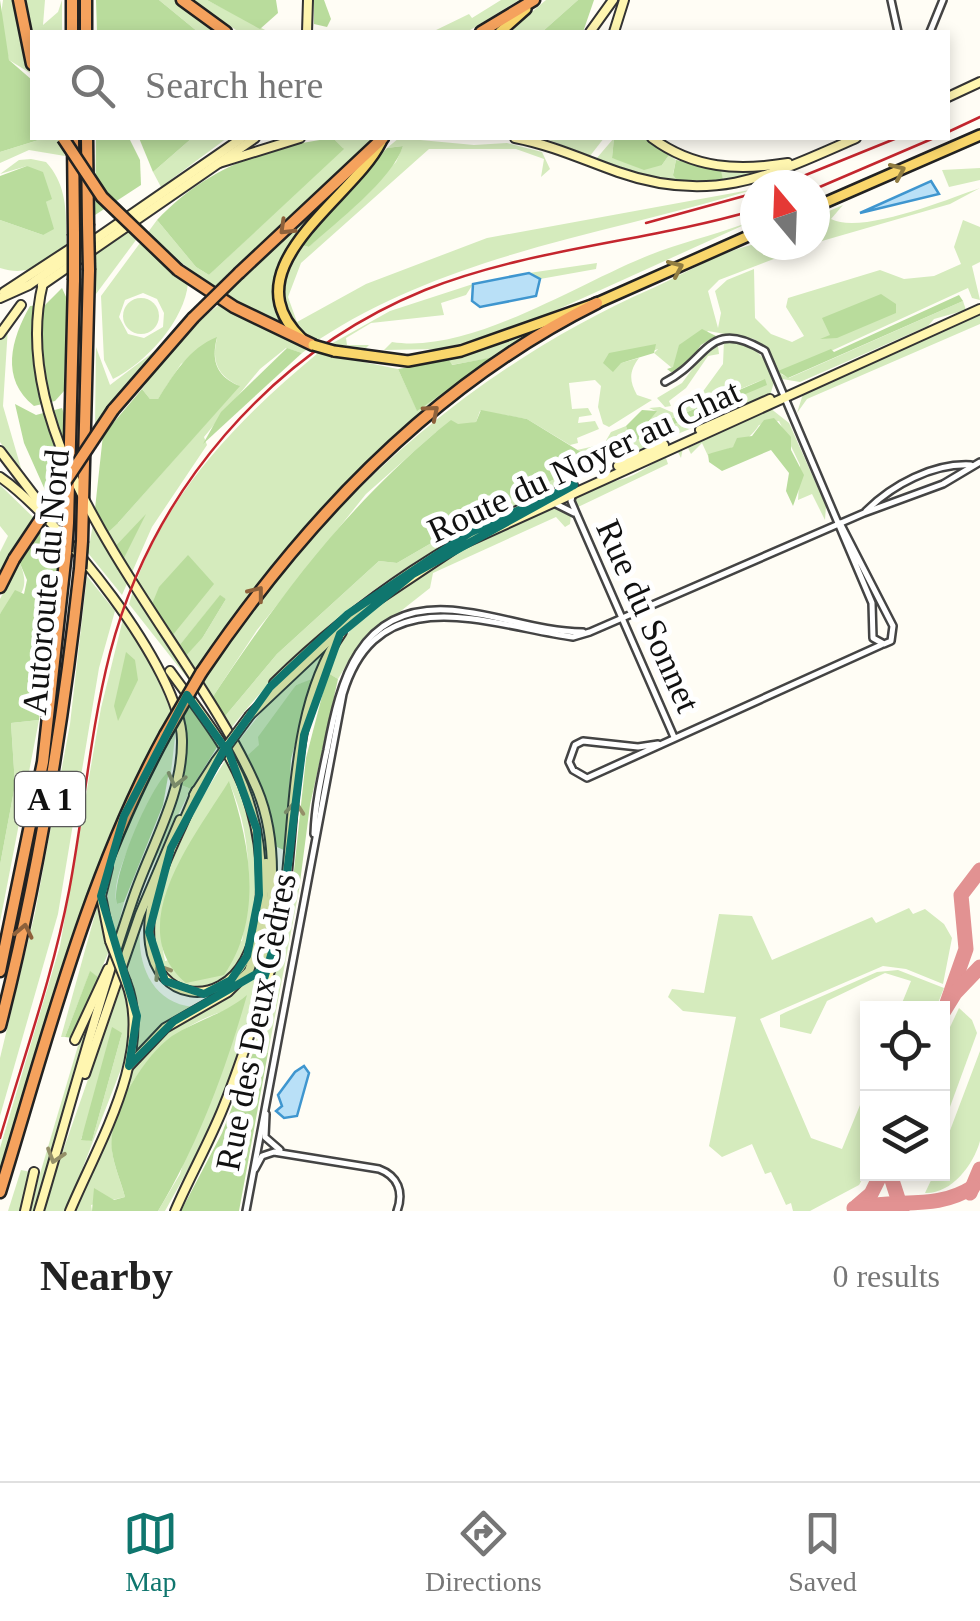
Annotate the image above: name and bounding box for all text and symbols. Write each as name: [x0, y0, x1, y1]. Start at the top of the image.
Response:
search box: [30, 30, 950, 140]
icon: search: [65, 58, 120, 113]
text: Search here: [145, 64, 323, 106]
one-way arrow: [887, 163, 905, 183]
north arrow: [740, 170, 830, 260]
one-way arrow: [279, 216, 298, 234]
one-way arrow: [666, 260, 684, 280]
street label: Route du Noyer au Chat: [422, 371, 747, 551]
one-way arrow: [421, 406, 439, 424]
street label: Autoroute du Nord: [15, 447, 77, 716]
street label: Rue du Sonnet: [588, 514, 708, 718]
one-way arrow: [245, 586, 262, 604]
one-way arrow: [167, 771, 188, 788]
road number: A 1: [15, 772, 85, 826]
one-way arrow: [284, 800, 305, 816]
street label: Rue des Deux Cèdres: [208, 870, 304, 1174]
one-way arrow: [12, 923, 33, 940]
one-way arrow: [155, 963, 174, 981]
map controls: [860, 1001, 950, 1181]
button: locate: [860, 1001, 950, 1091]
button: layers: [860, 1091, 950, 1181]
one-way arrow: [46, 1146, 67, 1163]
text: Nearby: [40, 1253, 173, 1299]
text: 0 results: [832, 1258, 940, 1294]
tab: Map: [123, 1506, 178, 1598]
tab: Directions: [425, 1506, 542, 1598]
tab: Saved: [788, 1506, 857, 1598]

